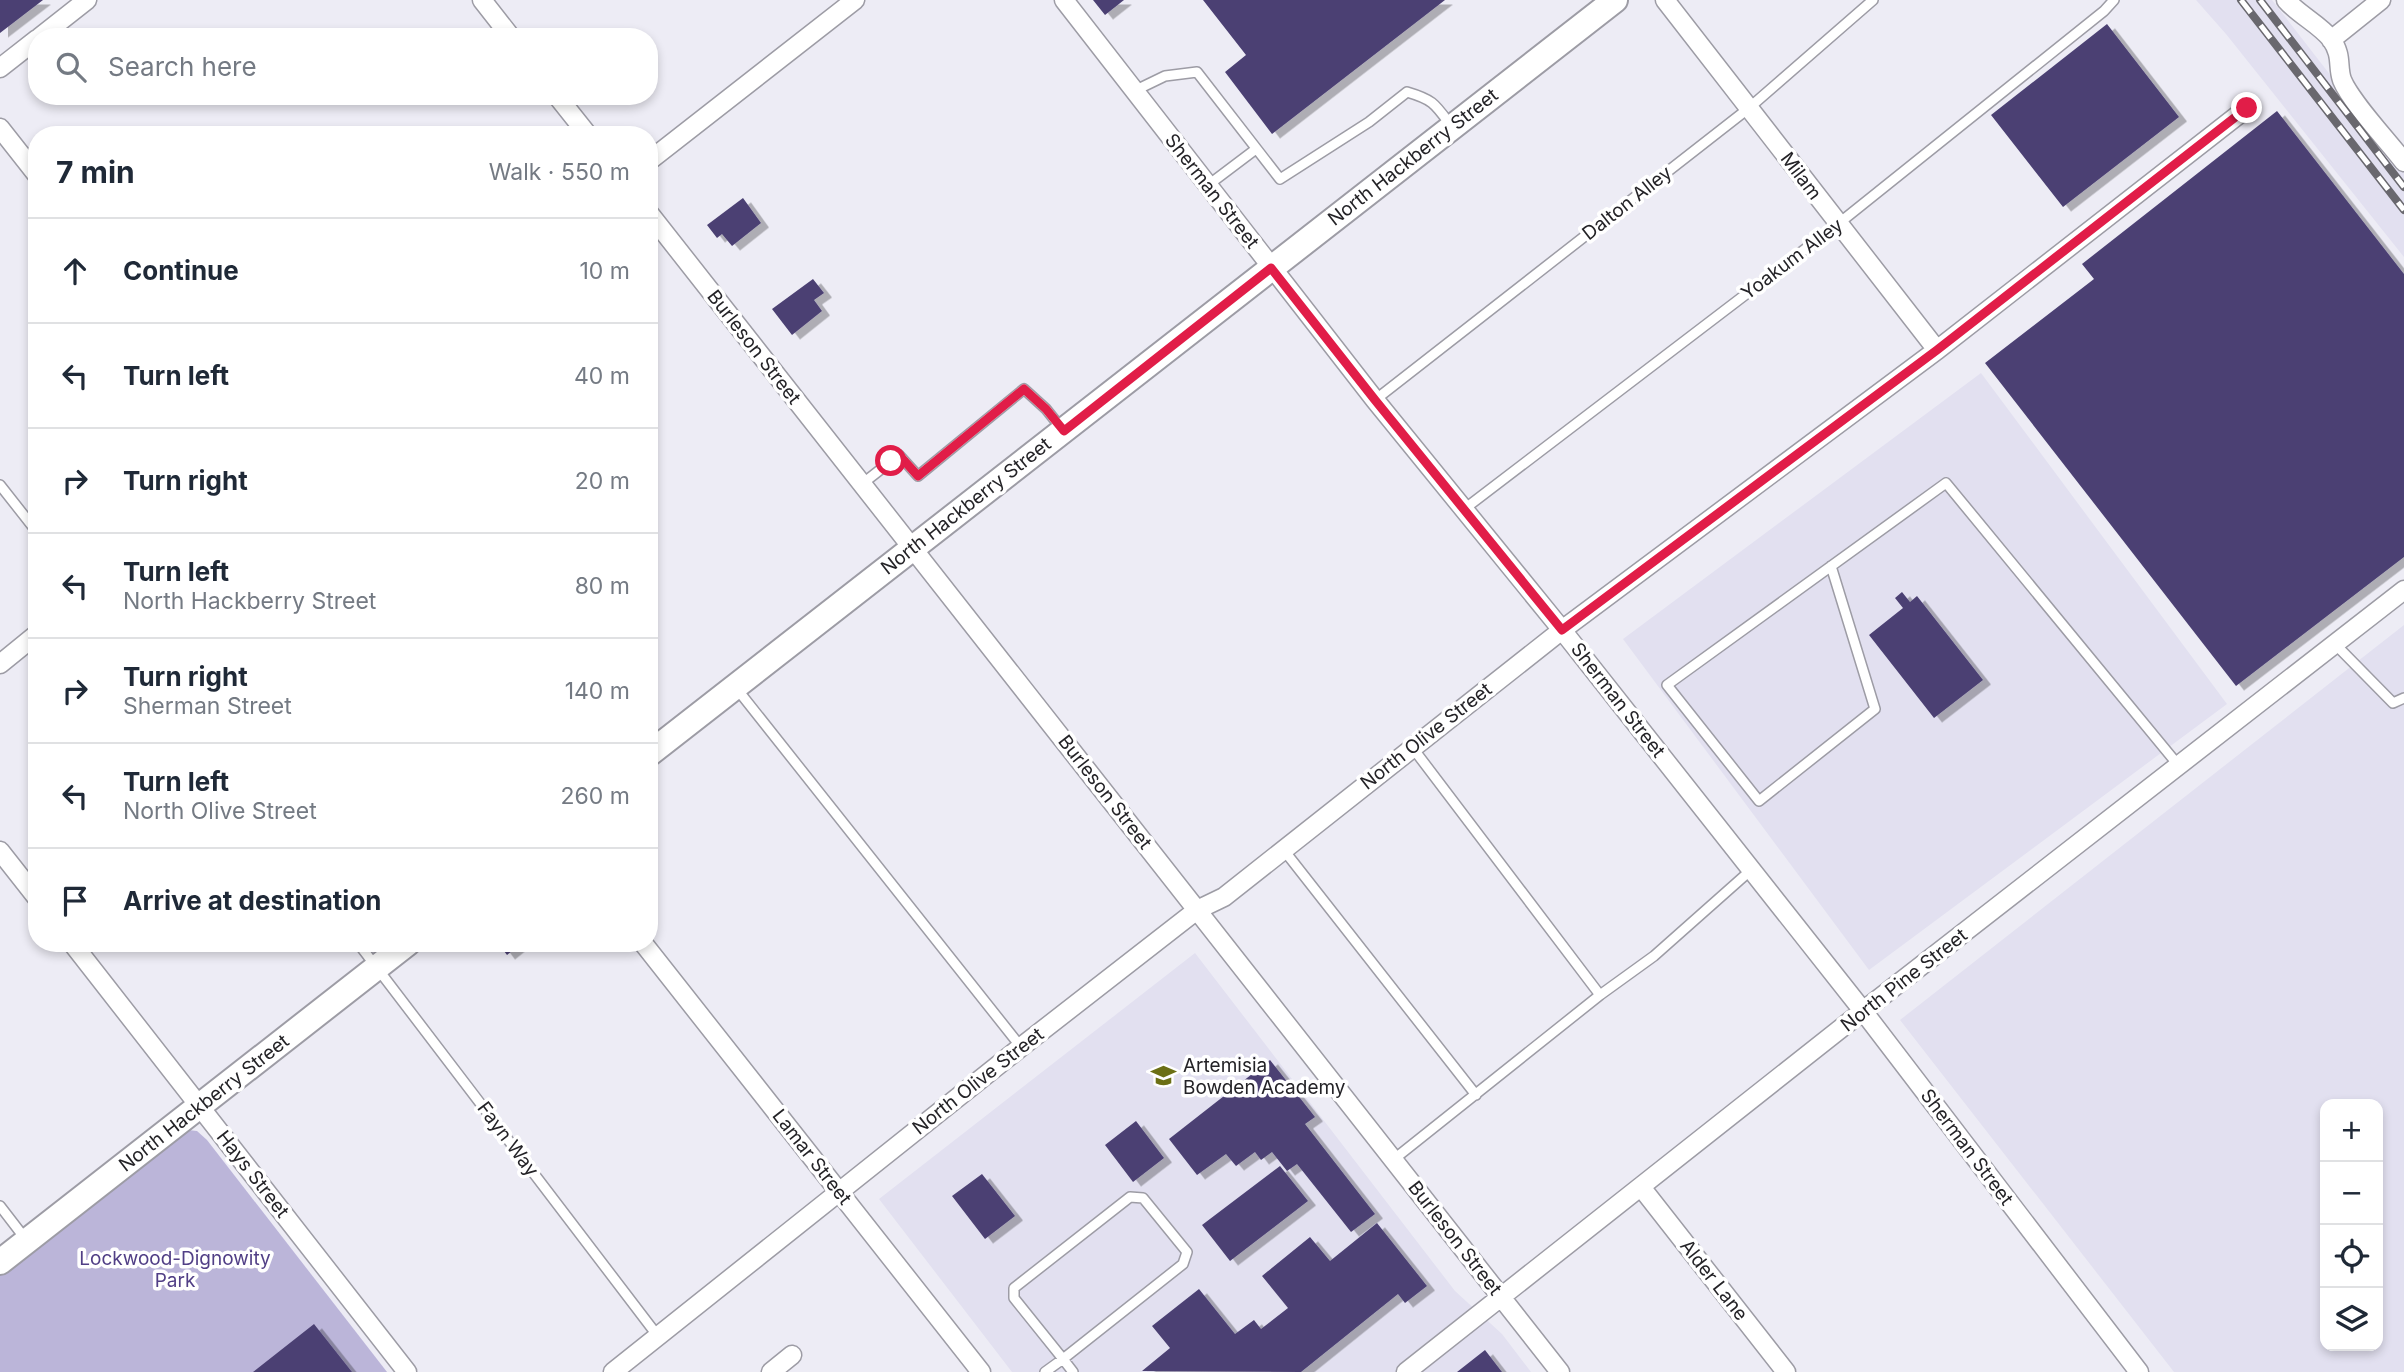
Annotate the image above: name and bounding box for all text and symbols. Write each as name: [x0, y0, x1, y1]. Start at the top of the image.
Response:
search box: [28, 28, 658, 105]
icon: search: [52, 48, 90, 86]
text: Search here: [108, 51, 257, 82]
street label: North Hackberry Street: [1323, 84, 1503, 230]
route end: [2231, 92, 2262, 123]
street label: Sherman Street: [1160, 129, 1264, 253]
street label: Milam: [1776, 148, 1826, 204]
text: 7 min: [56, 154, 135, 190]
text: Walk · 550 m: [489, 158, 630, 186]
street label: Dalton Alley: [1578, 161, 1676, 245]
street label: Yoakum Alley: [1737, 213, 1848, 305]
icon: ahead: [56, 252, 94, 290]
text: Continue: [123, 255, 239, 286]
text: 10 m: [580, 257, 630, 285]
street label: Burleson Street: [702, 285, 806, 409]
icon: left: [56, 357, 94, 395]
text: Turn left: [123, 360, 229, 391]
text: 40 m: [574, 362, 630, 390]
street label: North Hackberry Street: [876, 433, 1056, 579]
route start: [875, 445, 906, 476]
icon: right: [56, 462, 94, 500]
text: Turn right: [123, 465, 248, 496]
text: 20 m: [575, 467, 630, 495]
text: Turn left: [123, 556, 229, 587]
icon: left: [56, 567, 94, 605]
text: 80 m: [575, 572, 630, 600]
text: North Hackberry Street: [123, 587, 376, 615]
street label: Sherman Street: [1566, 638, 1670, 762]
text: Turn right: [123, 661, 248, 692]
icon: right: [56, 672, 94, 710]
text: 140 m: [565, 677, 630, 705]
street label: North Olive Street: [1356, 678, 1496, 794]
text: Sherman Street: [123, 692, 292, 720]
street label: Burleson Street: [1053, 730, 1157, 854]
text: Turn left: [123, 766, 229, 797]
icon: left: [56, 777, 94, 815]
text: 260 m: [561, 782, 630, 810]
text: North Olive Street: [123, 797, 317, 825]
icon: arrive: [56, 882, 94, 920]
text: Arrive at destination: [123, 885, 382, 916]
street label: North Pine Street: [1836, 924, 1972, 1036]
street label: North Olive Street: [908, 1023, 1048, 1139]
street label: North Hackberry Street: [114, 1030, 294, 1176]
place label: Artemisia Bowden Academy: [1183, 1054, 1346, 1099]
school or university icon: Artemisia Bowden Academy: [1149, 1062, 1177, 1090]
street label: Sherman Street: [1916, 1084, 2018, 1210]
street label: Fayn Way: [473, 1097, 544, 1181]
map controls: [2320, 1099, 2383, 1351]
button: +: [2320, 1099, 2383, 1162]
street label: Lamar Street: [768, 1105, 856, 1209]
street label: Hays Street: [212, 1126, 294, 1222]
button: −: [2320, 1162, 2383, 1225]
street label: Burleson Street: [1403, 1176, 1507, 1300]
button: locate: [2320, 1225, 2383, 1288]
street label: Alder Lane: [1675, 1235, 1753, 1325]
park label: Lockwood-Dignowity Park: [79, 1247, 271, 1292]
button: layers: [2320, 1288, 2383, 1351]

